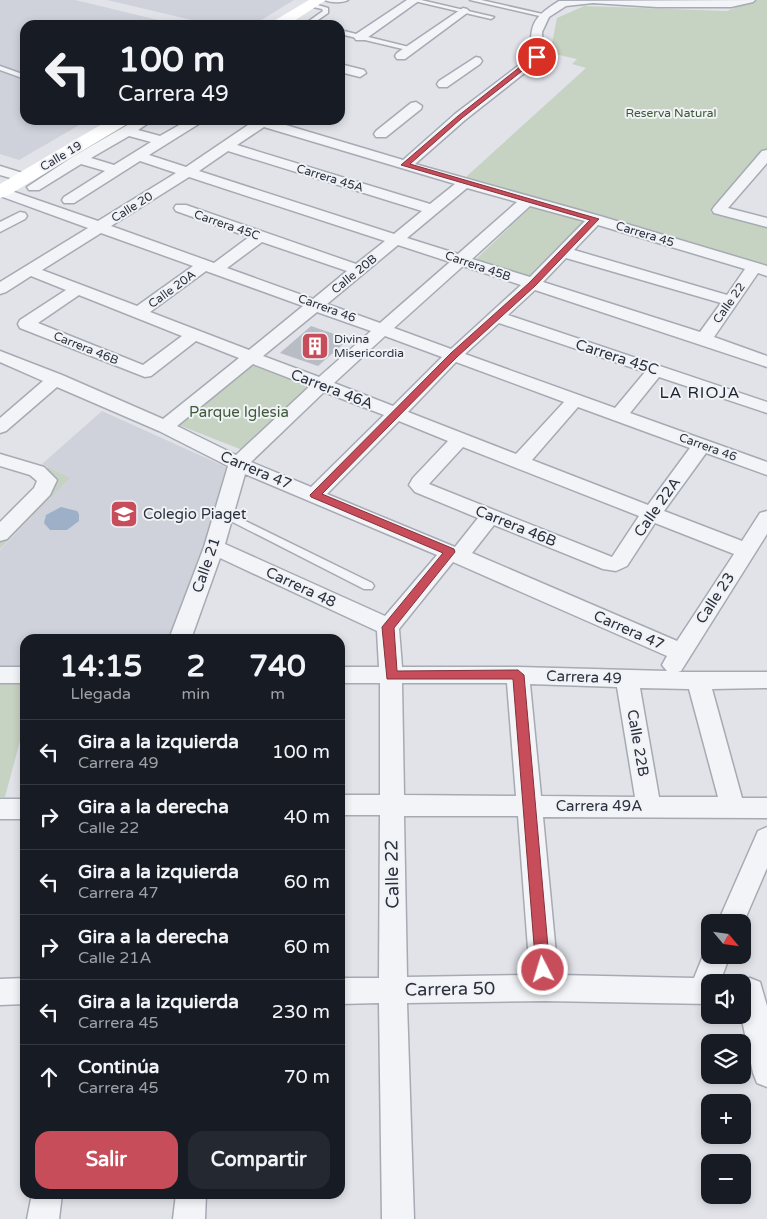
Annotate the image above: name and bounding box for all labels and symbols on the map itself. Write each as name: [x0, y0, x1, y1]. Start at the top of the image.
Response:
pin: [516, 36, 558, 78]
park label: Reserva Natural: [625, 106, 717, 120]
street label: Calle 19: [38, 138, 84, 174]
street label: Carrera 45A: [295, 161, 365, 195]
street label: Calle 20: [109, 189, 156, 225]
street label: Carrera 45C: [192, 207, 262, 243]
street label: Carrera 45: [614, 218, 676, 250]
street label: Carrera 45B: [443, 248, 513, 284]
street label: Calle 20B: [328, 251, 380, 297]
street label: Calle 20A: [146, 267, 198, 311]
street label: Calle 22: [710, 280, 748, 326]
street label: Carrera 46: [296, 291, 358, 325]
street label: Carrera 46B: [52, 329, 120, 367]
building icon: Divina Misericordia: [300, 331, 330, 361]
place label: Divina Misericordia: [334, 332, 404, 360]
street label: Carrera 45C: [573, 335, 661, 379]
street label: Carrera 46A: [288, 365, 376, 413]
district label: LA RIOJA: [659, 383, 741, 403]
park label: Parque Iglesia: [189, 403, 289, 421]
street label: Carrera 46: [677, 430, 739, 464]
street label: Carrera 47: [218, 447, 294, 493]
street label: Calle 22A: [630, 474, 684, 540]
school or university icon: Colegio Piaget: [109, 499, 139, 529]
street label: Carrera 46B: [473, 502, 559, 550]
place label: Colegio Piaget: [143, 505, 247, 523]
street label: Calle 21: [188, 535, 224, 595]
street label: Carrera 48: [263, 563, 339, 611]
street label: Calle 23: [692, 569, 738, 627]
street label: Carrera 47: [591, 606, 667, 654]
street label: Carrera 49: [546, 667, 622, 687]
street label: Calle 22B: [623, 708, 653, 778]
street label: Carrera 49A: [556, 797, 642, 815]
street label: Calle 22: [380, 839, 404, 909]
north arrow: [701, 914, 751, 964]
position arrow: [516, 943, 568, 995]
street label: Carrera 50: [404, 977, 496, 1001]

